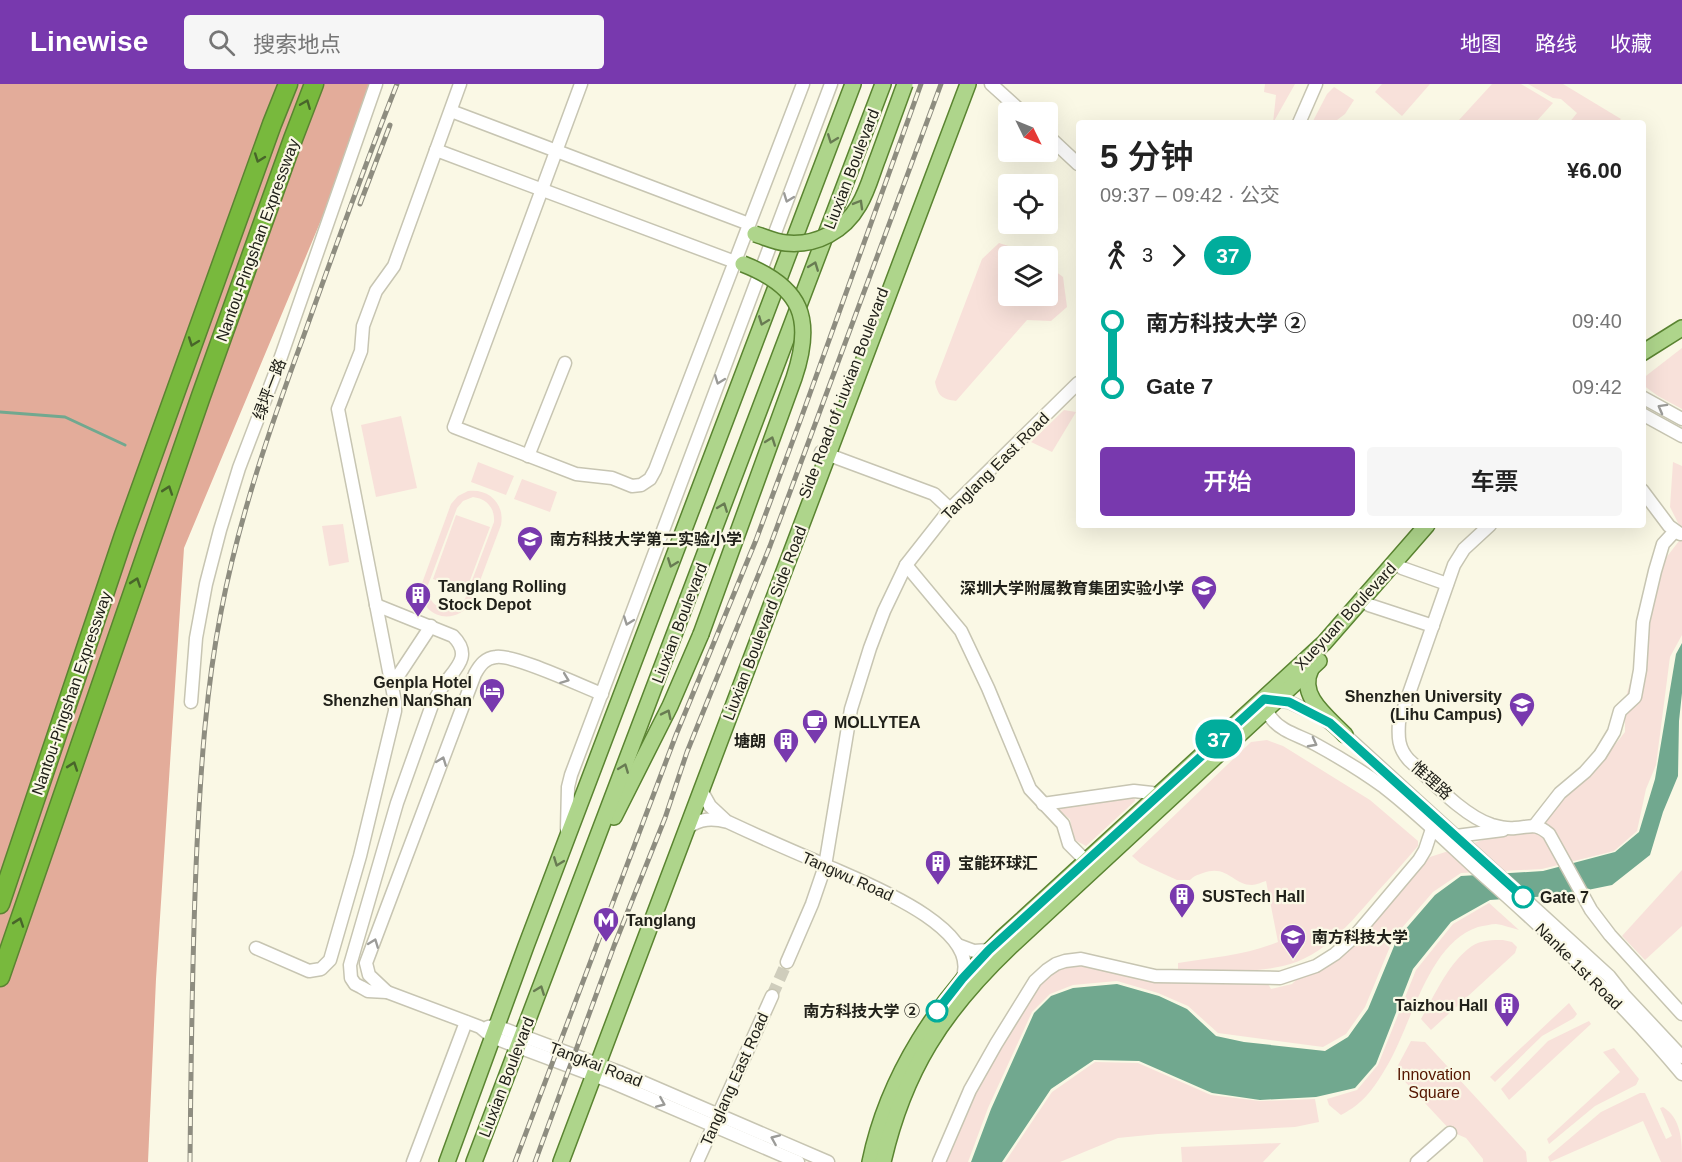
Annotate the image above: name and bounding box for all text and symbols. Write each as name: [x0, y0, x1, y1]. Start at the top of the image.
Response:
search box: [184, 15, 604, 69]
text: Linewise: [30, 26, 148, 57]
icon: search: [205, 26, 238, 59]
text: 搜索地点: [253, 32, 341, 57]
text: 地图: [1460, 32, 1502, 55]
text: 路线: [1535, 32, 1577, 55]
text: 收藏: [1610, 32, 1652, 55]
one-way arrow: [299, 99, 311, 110]
north arrow: [998, 102, 1058, 162]
map controls: [998, 102, 1058, 306]
street label: Liuxian Boulevard: [821, 107, 882, 232]
one-way arrow: [827, 133, 839, 144]
street label: Nantou-Pingshan Expressway: [213, 137, 302, 344]
text: 5 分钟: [1100, 138, 1194, 175]
one-way arrow: [254, 152, 267, 163]
text: ¥6.00: [1567, 158, 1622, 183]
button: locate: [998, 174, 1058, 234]
text: 09:37 – 09:42 · 公交: [1100, 184, 1280, 206]
one-way arrow: [783, 191, 795, 202]
one-way arrow: [852, 199, 863, 210]
icon: walk: [1100, 239, 1133, 272]
icon: forward: [1162, 239, 1195, 272]
text: 3: [1142, 244, 1153, 266]
text: 37: [1216, 244, 1239, 267]
button: layers: [998, 246, 1058, 306]
one-way arrow: [807, 261, 819, 272]
street label: Side Road of Liuxian Boulevard: [795, 285, 892, 501]
text: 09:40: [1572, 310, 1622, 332]
text: 南方科技大学 ②: [1146, 311, 1306, 336]
one-way arrow: [758, 315, 770, 326]
one-way arrow: [188, 336, 201, 346]
street label: 绿坪一路: [250, 356, 289, 422]
one-way arrow: [714, 374, 726, 385]
text: Gate 7: [1146, 374, 1213, 399]
text: 09:42: [1572, 376, 1622, 398]
one-way arrow: [1658, 404, 1668, 415]
street label: Tanglang East Road: [938, 409, 1052, 523]
one-way arrow: [764, 436, 776, 447]
button: 开始: [1100, 447, 1355, 516]
button: 车票: [1367, 447, 1622, 516]
one-way arrow: [161, 485, 174, 496]
one-way arrow: [715, 502, 728, 513]
school or university icon: 南方科技大学第二实验小学: [515, 524, 545, 562]
street label: Liuxian Boulevard Side Road: [720, 524, 809, 723]
place label: 南方科技大学第二实验小学: [550, 531, 742, 548]
one-way arrow: [667, 556, 679, 567]
street label: Xueyuan Boulevard: [1292, 559, 1399, 673]
street label: Liuxian Boulevard: [649, 561, 710, 686]
school or university icon: 深圳大学附属教育集团实验小学: [1189, 573, 1219, 611]
one-way arrow: [129, 577, 142, 588]
place label: Tanglang Rolling Stock Depot: [438, 578, 567, 613]
building icon: Tanglang Rolling Stock Depot: [403, 580, 433, 618]
place label: 深圳大学附属教育集团实验小学: [960, 580, 1184, 597]
street label: Nantou-Pingshan Expressway: [29, 589, 114, 797]
one-way arrow: [623, 616, 636, 626]
one-way arrow: [560, 672, 570, 685]
place label: Genpla Hotel Shenzhen NanShan: [323, 674, 472, 709]
hotel icon: Genpla Hotel Shenzhen NanShan: [477, 676, 507, 714]
place label: Shenzhen University (Lihu Campus): [1345, 688, 1502, 723]
school or university icon: Shenzhen University (Lihu Campus): [1507, 690, 1537, 728]
cafe icon: MOLLYTEA: [800, 707, 830, 745]
one-way arrow: [659, 709, 671, 720]
place label: MOLLYTEA: [834, 714, 921, 731]
line badge: 37: [1192, 720, 1246, 758]
building icon: 塘朗: [771, 726, 801, 764]
text: 37: [1207, 728, 1231, 751]
place label: 塘朗: [734, 732, 766, 750]
one-way arrow: [1307, 736, 1318, 747]
one-way arrow: [435, 756, 448, 767]
street label: 惟理路: [1408, 758, 1455, 803]
one-way arrow: [66, 761, 78, 772]
one-way arrow: [616, 763, 629, 774]
building icon: 宝能环球汇: [923, 848, 953, 886]
street label: Tangwu Road: [800, 849, 896, 904]
place label: 宝能环球汇: [958, 854, 1038, 872]
one-way arrow: [552, 857, 565, 867]
building icon: SUSTech Hall: [1167, 881, 1197, 919]
marker: Gate 7: [1512, 886, 1534, 908]
place label: SUSTech Hall: [1202, 888, 1305, 905]
place label: Gate 7: [1540, 889, 1589, 906]
metro station icon: Tanglang: [591, 905, 621, 943]
place label: Tanglang: [626, 912, 696, 929]
one-way arrow: [12, 917, 25, 928]
street label: Nanke 1st Road: [1532, 920, 1625, 1013]
school or university icon: 南方科技大学: [1278, 922, 1308, 960]
place label: 南方科技大学: [1312, 929, 1408, 946]
one-way arrow: [366, 938, 379, 949]
one-way arrow: [532, 985, 545, 995]
building icon: Taizhou Hall: [1492, 990, 1522, 1028]
place label: Taizhou Hall: [1395, 997, 1488, 1014]
marker: 南方科技大学 ②: [926, 1000, 948, 1022]
place label: 南方科技大学 ②: [804, 1003, 920, 1020]
street label: Tanglang East Road: [697, 1010, 772, 1148]
street label: Liuxian Boulevard: [476, 1015, 537, 1140]
street label: Tangkai Road: [547, 1039, 645, 1090]
park label: Innovation Square: [1397, 1066, 1471, 1101]
one-way arrow: [654, 1096, 665, 1108]
one-way arrow: [770, 1134, 781, 1146]

